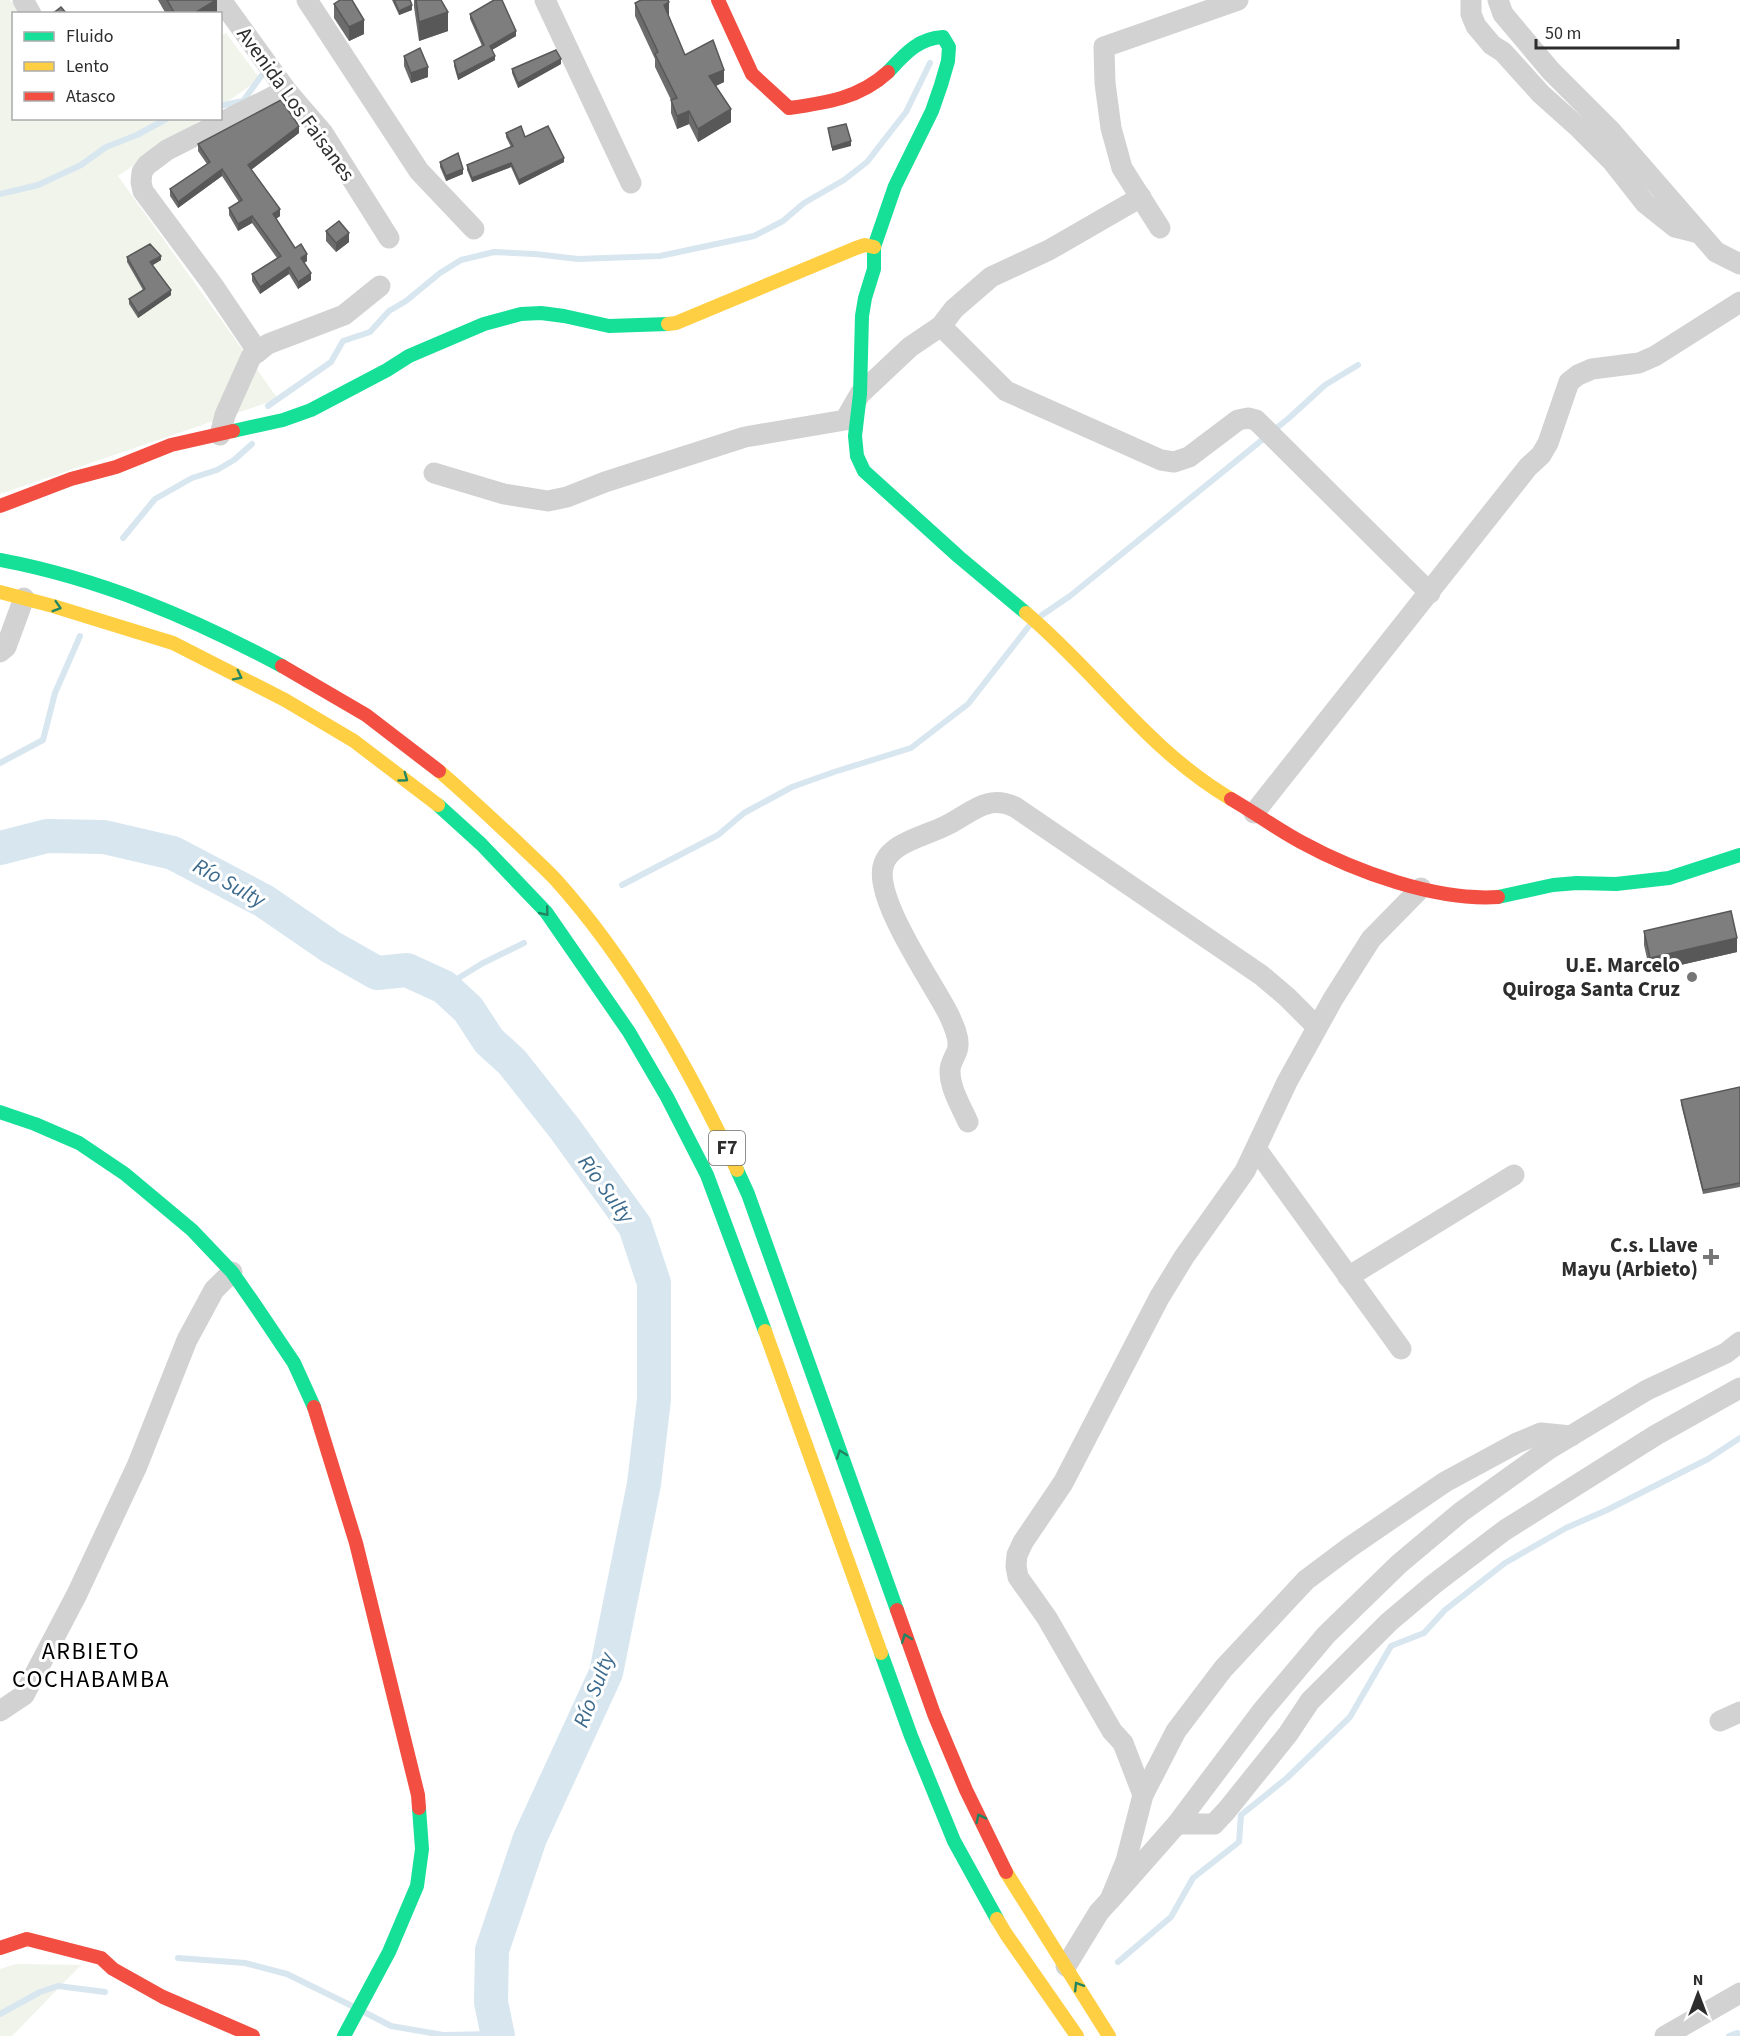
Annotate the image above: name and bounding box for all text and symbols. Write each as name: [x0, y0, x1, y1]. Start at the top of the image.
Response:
legend: [12, 12, 222, 120]
scale bar: [1536, 12, 1678, 50]
street label: Avenida Los Faisanes: [230, 21, 362, 188]
text: 50 m: [1545, 21, 1581, 46]
text: Fluido: [66, 24, 113, 49]
text: Lento: [66, 54, 109, 79]
text: Atasco: [66, 84, 115, 109]
one-way arrow: [51, 600, 61, 612]
one-way arrow: [232, 669, 243, 680]
one-way arrow: [398, 770, 409, 781]
water label: Río Sulty: [187, 850, 272, 916]
one-way arrow: [538, 905, 549, 916]
place label: U.E. Marcelo Quiroga Santa Cruz: [1502, 950, 1680, 1004]
marker: U.E. Marcelo Quiroga Santa Cruz: [1685, 970, 1699, 984]
road number: F7: [709, 1131, 745, 1165]
water label: Río Sulty: [570, 1148, 643, 1231]
place label: C.s. Llave Mayu (Arbieto): [1561, 1230, 1698, 1284]
marker: C.s. Llave Mayu (Arbieto): [1702, 1248, 1720, 1266]
one-way arrow: [835, 1449, 848, 1460]
one-way arrow: [901, 1633, 914, 1644]
district label: ARBIETO COCHABAMBA: [12, 1634, 170, 1697]
water label: Río Sulty: [565, 1647, 623, 1732]
one-way arrow: [975, 1814, 987, 1825]
north arrow: [1668, 1964, 1728, 2024]
text: N: [1693, 1969, 1703, 1991]
one-way arrow: [1074, 1982, 1086, 1992]

